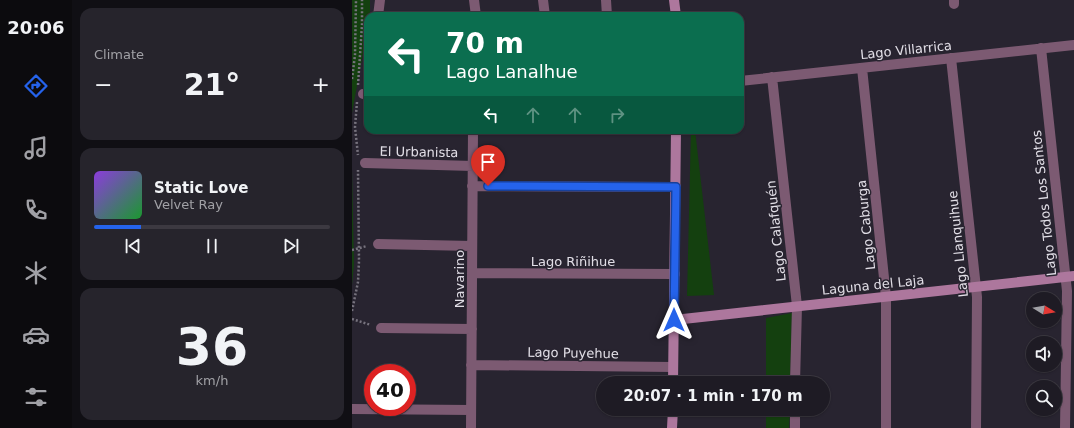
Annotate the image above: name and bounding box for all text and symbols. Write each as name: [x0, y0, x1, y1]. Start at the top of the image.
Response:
text: 20:06: [7, 17, 65, 38]
text: 70 m: [446, 27, 524, 60]
icon: left: [380, 28, 432, 80]
street label: Lago Villarrica: [859, 38, 953, 62]
text: Climate: [94, 47, 144, 62]
text: Lago Lanalhue: [446, 61, 578, 82]
text: 21°: [184, 67, 240, 102]
icon: directions: [22, 72, 50, 100]
text: −: [94, 72, 112, 97]
text: +: [312, 72, 330, 97]
icon: left: [480, 104, 502, 126]
icon: ahead: [522, 104, 544, 126]
icon: ahead: [564, 104, 586, 126]
icon: right: [606, 104, 628, 126]
street label: Lago Todos Los Santos: [1029, 129, 1059, 277]
icon: music: [22, 134, 50, 162]
street label: El Urbanista: [380, 144, 458, 160]
pin: [471, 145, 505, 186]
icon: arrive: [477, 151, 499, 173]
text: Static Love: [154, 179, 248, 197]
street label: Lago Caburga: [854, 179, 878, 271]
street label: Lago Calafquén: [763, 180, 789, 282]
street label: Lago Llanquihue: [945, 190, 971, 298]
icon: phone: [22, 196, 50, 224]
text: Velvet Ray: [154, 197, 223, 212]
icon: previous: [122, 235, 144, 257]
icon: pause: [201, 235, 223, 257]
icon: next: [280, 235, 302, 257]
street label: Navarino: [452, 250, 467, 308]
street label: Lago Riñihue: [531, 254, 615, 269]
icon: climate: [22, 259, 50, 287]
street label: Laguna del Laja: [821, 272, 925, 298]
north arrow: [1026, 292, 1062, 328]
map controls: [1026, 292, 1062, 416]
position arrow: [653, 299, 695, 341]
text: 36: [176, 317, 248, 377]
icon: car: [22, 321, 50, 349]
button: sound: [1026, 336, 1062, 372]
street label: Lago Puyehue: [527, 345, 619, 361]
speed limit sign: 40: [364, 364, 416, 416]
text: km/h: [196, 373, 228, 388]
button: search: [1026, 380, 1062, 416]
icon: filters: [22, 383, 50, 411]
text: 20:07 · 1 min · 170 m: [623, 387, 803, 405]

